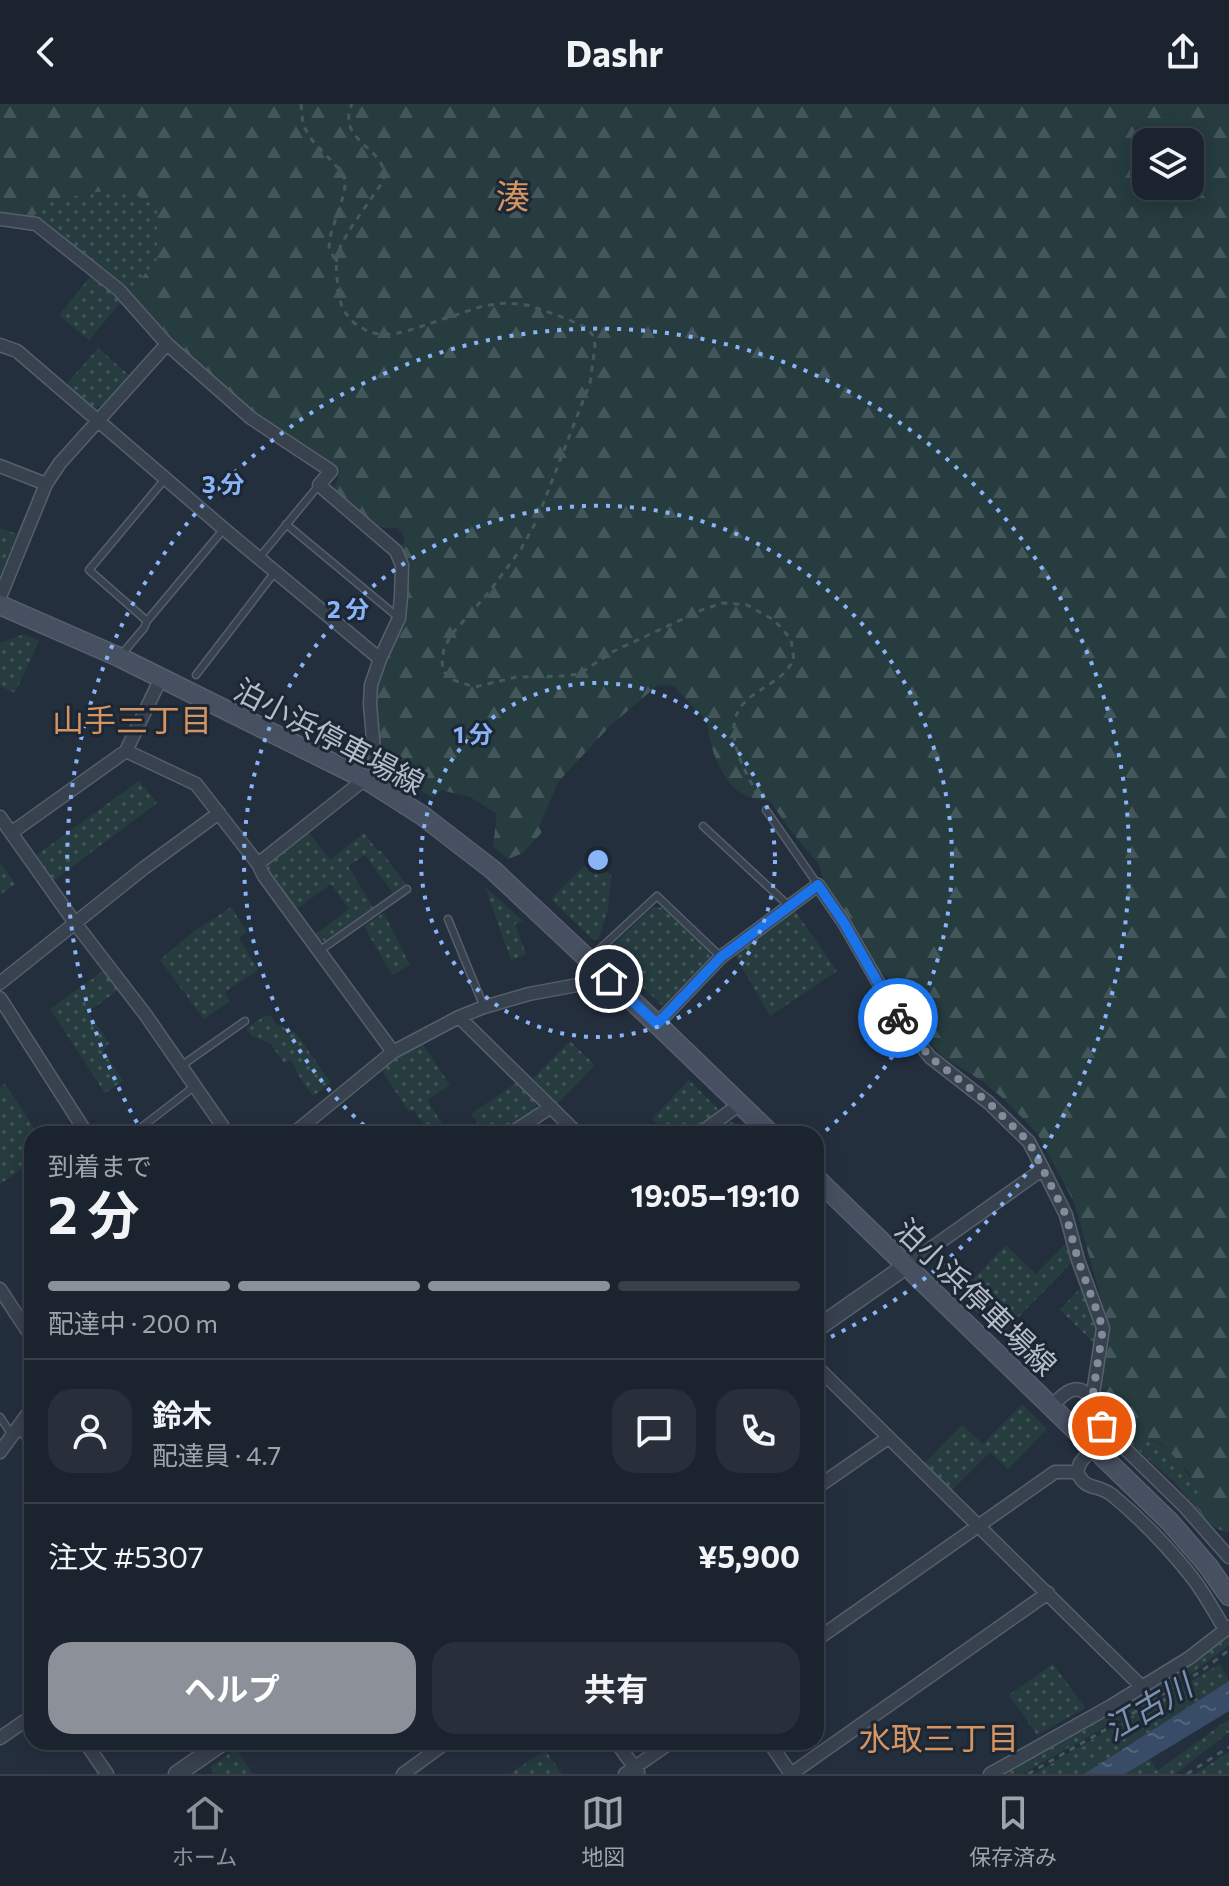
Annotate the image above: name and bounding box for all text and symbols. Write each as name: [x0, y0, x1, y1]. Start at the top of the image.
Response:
icon: back: [24, 30, 68, 74]
text: Dashr: [566, 30, 663, 74]
icon: share: [1161, 30, 1205, 74]
map controls: [1132, 128, 1204, 200]
button: layers: [1132, 128, 1204, 200]
district label: 湊: [496, 174, 530, 216]
text: 3 分: [202, 469, 244, 498]
text: 2 分: [327, 594, 369, 623]
street label: 泊小浜停車場線: [229, 669, 431, 801]
district label: 山手三丁目: [52, 699, 212, 739]
text: 1 分: [453, 719, 493, 748]
centre of rings: [584, 846, 612, 874]
pin: [575, 945, 643, 1013]
icon: home: [587, 957, 631, 1001]
courier: [858, 978, 938, 1058]
icon: bike: [876, 996, 920, 1040]
text: 到着まで: [48, 1150, 152, 1181]
text: 19:05–19:10: [631, 1176, 800, 1213]
text: 2 分: [48, 1181, 140, 1245]
street label: 泊小浜停車場線: [889, 1210, 1065, 1382]
text: 配達中 · 200 m: [48, 1307, 218, 1338]
button: person: [48, 1389, 132, 1473]
button: chat: [612, 1389, 696, 1473]
button: phone: [716, 1389, 800, 1473]
pin: [1068, 1392, 1136, 1460]
text: 鈴木: [152, 1395, 212, 1432]
icon: bag: [1080, 1404, 1124, 1448]
text: 配達員 · 4.7: [152, 1439, 281, 1470]
text: 注文 #5307: [48, 1537, 204, 1574]
text: ¥5,900: [698, 1537, 800, 1574]
button: ヘルプ: [48, 1642, 416, 1734]
button: 共有: [432, 1642, 800, 1734]
water label: 江古川: [1096, 1663, 1201, 1748]
district label: 水取三丁目: [859, 1717, 1019, 1757]
tab: ホーム: [172, 1791, 237, 1871]
tab: 地図: [581, 1791, 625, 1871]
tab: 保存済み: [969, 1791, 1057, 1871]

